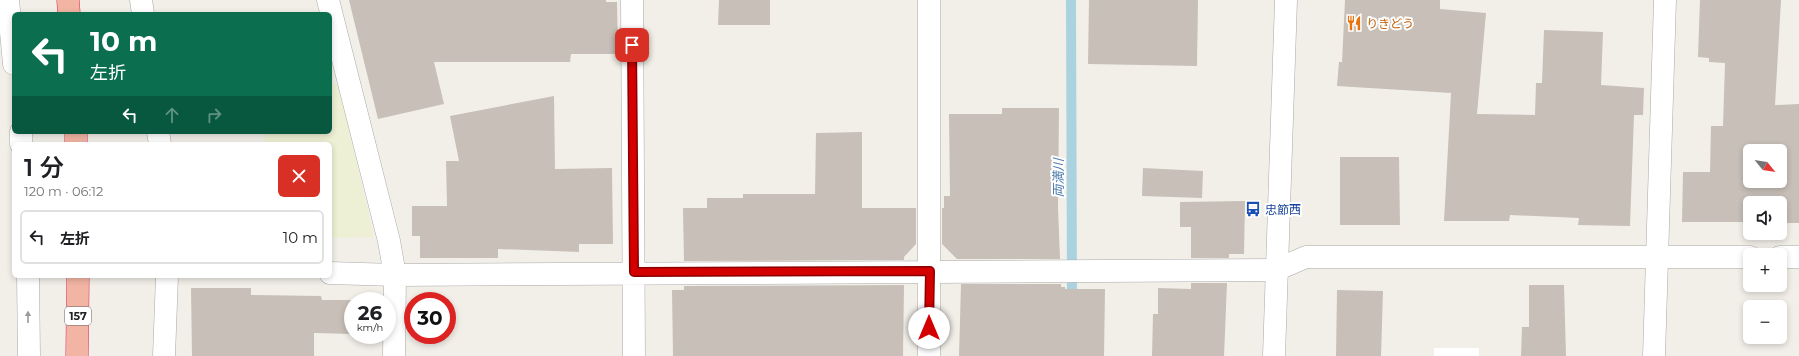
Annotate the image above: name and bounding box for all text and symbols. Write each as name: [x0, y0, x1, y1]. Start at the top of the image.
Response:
restaurant icon: りきどう: [1345, 14, 1363, 32]
place label: りきどう: [1366, 16, 1414, 31]
text: 10 m: [90, 24, 157, 58]
icon: left: [24, 28, 76, 80]
pin: [615, 28, 649, 62]
icon: arrive: [621, 34, 643, 56]
text: 左折: [90, 62, 126, 84]
icon: left: [119, 104, 141, 126]
icon: ahead: [161, 104, 183, 126]
icon: right: [203, 104, 225, 126]
north arrow: [1743, 144, 1787, 188]
map controls: [1743, 144, 1787, 344]
text: 1 分: [24, 153, 64, 182]
button: close: [278, 155, 320, 197]
water label: 両満川: [1050, 157, 1066, 198]
text: 120 m · 06:12: [24, 183, 103, 199]
button: sound: [1743, 196, 1787, 240]
bus stop icon: 忠節西: [1244, 200, 1262, 218]
place label: 忠節西: [1265, 202, 1301, 217]
icon: left: [26, 226, 48, 248]
text: 10 m: [283, 228, 318, 247]
text: 左折: [60, 229, 90, 248]
button: +: [1743, 248, 1787, 292]
speed limit sign: 30: [404, 292, 456, 344]
button: −: [1743, 300, 1787, 344]
text: 26: [358, 301, 382, 325]
road number: 157: [65, 307, 91, 325]
position arrow: [908, 307, 950, 349]
one-way arrow: [25, 310, 31, 323]
text: km/h: [357, 321, 383, 334]

